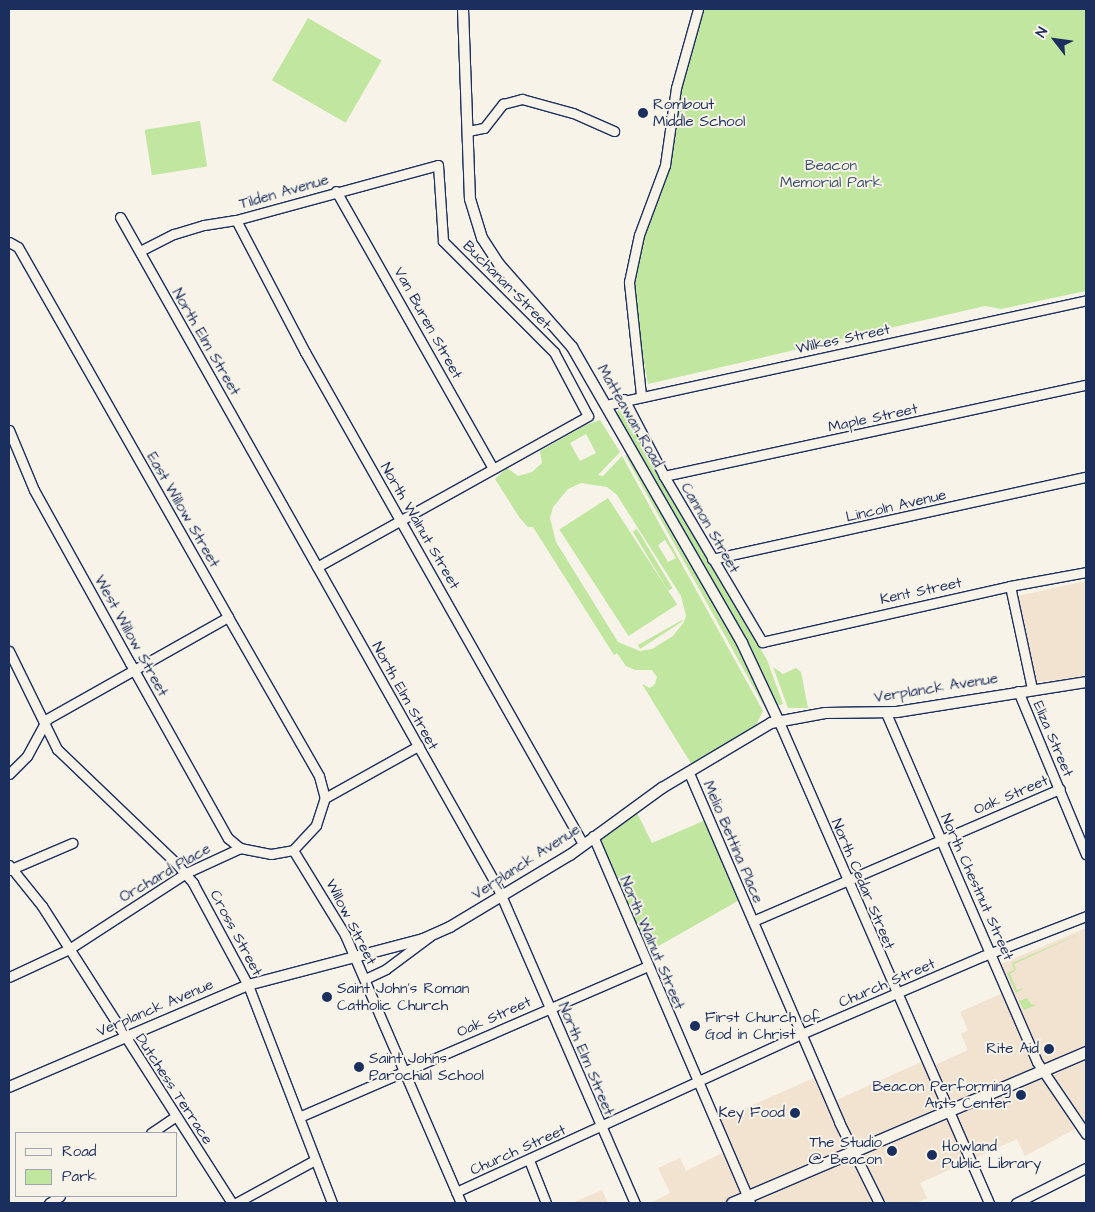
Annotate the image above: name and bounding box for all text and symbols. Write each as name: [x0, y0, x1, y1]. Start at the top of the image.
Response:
north arrow: [1030, 15, 1080, 65]
text: N: [1031, 24, 1053, 41]
place label: Rombout Middle School: [653, 95, 745, 130]
marker: Rombout Middle School: [637, 107, 649, 119]
park label: Beacon Memorial Park: [780, 156, 882, 191]
street label: Tilden Avenue: [237, 171, 331, 213]
street label: Buchanan Street: [459, 237, 555, 333]
street label: Van Buren Street: [390, 264, 466, 382]
street label: North Elm Street: [168, 285, 244, 399]
street label: Wilkes Street: [794, 320, 892, 358]
street label: Matteawan Road: [593, 361, 667, 471]
street label: Maple Street: [827, 400, 919, 436]
street label: East Willow Street: [143, 449, 223, 571]
street label: North Walnut Street: [376, 460, 464, 592]
street label: Cannon Street: [677, 480, 743, 576]
street label: Lincoln Avenue: [844, 486, 948, 526]
street label: West Willow Street: [90, 572, 172, 700]
street label: Kent Street: [879, 574, 963, 608]
street label: North Elm Street: [368, 639, 442, 753]
street label: Verplanck Avenue: [873, 669, 999, 707]
street label: Eliza Street: [1029, 698, 1077, 780]
street label: Oak Street: [971, 771, 1051, 819]
street label: Melio Bettina Place: [699, 778, 767, 906]
street label: North Chestnut Street: [936, 811, 1018, 963]
street label: North Cedar Street: [827, 816, 899, 952]
street label: Verplanck Avenue: [469, 820, 583, 904]
street label: Orchard Place: [116, 840, 214, 906]
street label: North Walnut Street: [616, 874, 688, 1012]
street label: Willow Street: [322, 876, 380, 968]
street label: Cross Street: [206, 887, 266, 979]
street label: Church Street: [836, 955, 938, 1011]
street label: Verplanck Avenue: [94, 975, 216, 1041]
place label: Saint John's Roman Catholic Church: [337, 979, 469, 1014]
marker: Saint John's Roman Catholic Church: [321, 991, 333, 1003]
street label: Oak Street: [454, 993, 534, 1041]
street label: North Elm Street: [554, 1000, 618, 1118]
place label: First Church of God in Christ: [705, 1008, 820, 1043]
marker: First Church of God in Christ: [689, 1020, 701, 1032]
street label: Dutchess Terrace: [131, 1030, 217, 1148]
place label: Rite Aid: [986, 1040, 1039, 1058]
marker: Rite Aid: [1043, 1043, 1055, 1055]
place label: Saint Johns Parochial School: [369, 1049, 484, 1084]
marker: Saint Johns Parochial School: [353, 1061, 365, 1073]
place label: Beacon Performing Arts Center: [872, 1077, 1011, 1112]
marker: Beacon Performing Arts Center: [1015, 1089, 1027, 1101]
place label: Key Food: [719, 1104, 785, 1122]
marker: Key Food: [789, 1107, 801, 1119]
street label: Church Street: [467, 1121, 569, 1179]
legend: [15, 1132, 178, 1197]
place label: The Studio @ Beacon: [809, 1133, 882, 1168]
place label: Howland Public Library: [942, 1137, 1041, 1172]
text: Road: [62, 1141, 96, 1162]
marker: The Studio @ Beacon: [886, 1145, 898, 1157]
marker: Howland Public Library: [926, 1149, 938, 1161]
text: Park: [62, 1166, 97, 1187]

